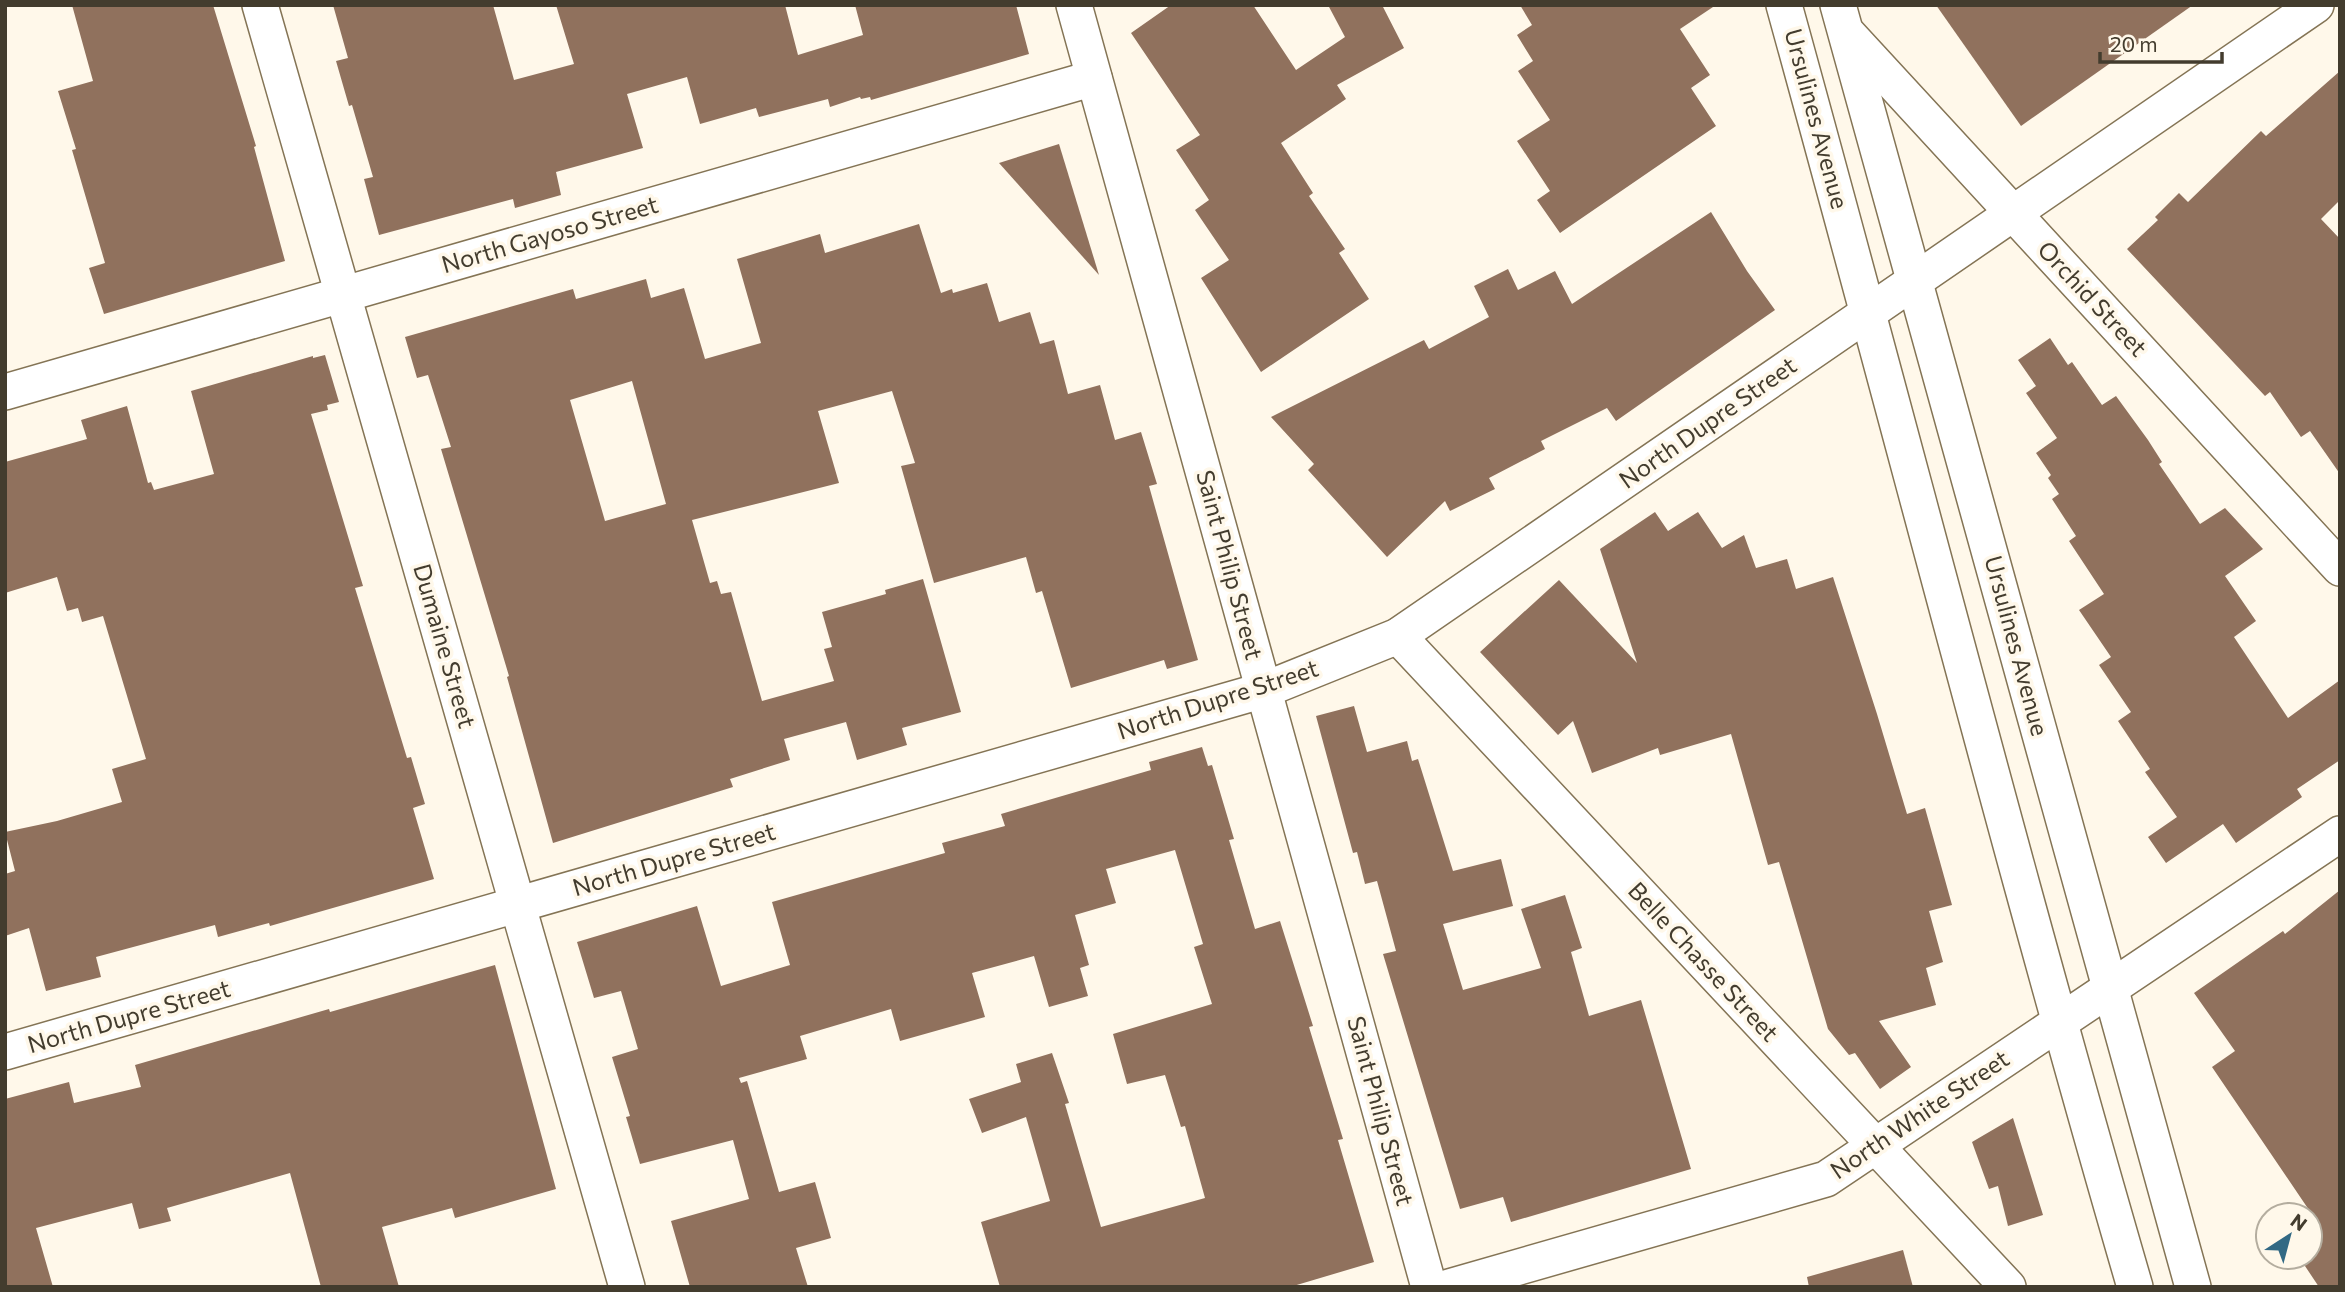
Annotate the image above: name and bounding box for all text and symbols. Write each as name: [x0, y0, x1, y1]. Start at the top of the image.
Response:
scale bar: [2100, 21, 2222, 65]
street label: Ursulines Avenue: [1779, 25, 1855, 212]
text: 20 m: [2110, 31, 2158, 56]
street label: North Gayoso Street: [438, 189, 661, 278]
street label: Orchid Street: [2032, 234, 2154, 362]
street label: North Dupre Street: [1613, 350, 1801, 494]
street label: Saint Philip Street: [1191, 467, 1270, 663]
street label: Ursulines Avenue: [1979, 552, 2055, 739]
street label: Dumaine Street: [408, 560, 483, 731]
street label: North Dupre Street: [1113, 652, 1322, 745]
street label: North Dupre Street: [569, 816, 779, 901]
street label: Belle Chasse Street: [1623, 875, 1785, 1047]
street label: North Dupre Street: [24, 973, 234, 1058]
street label: Saint Philip Street: [1342, 1013, 1421, 1209]
street label: North White Street: [1824, 1043, 2014, 1184]
north arrow: [2254, 1201, 2324, 1271]
text: N: [2287, 1208, 2312, 1235]

